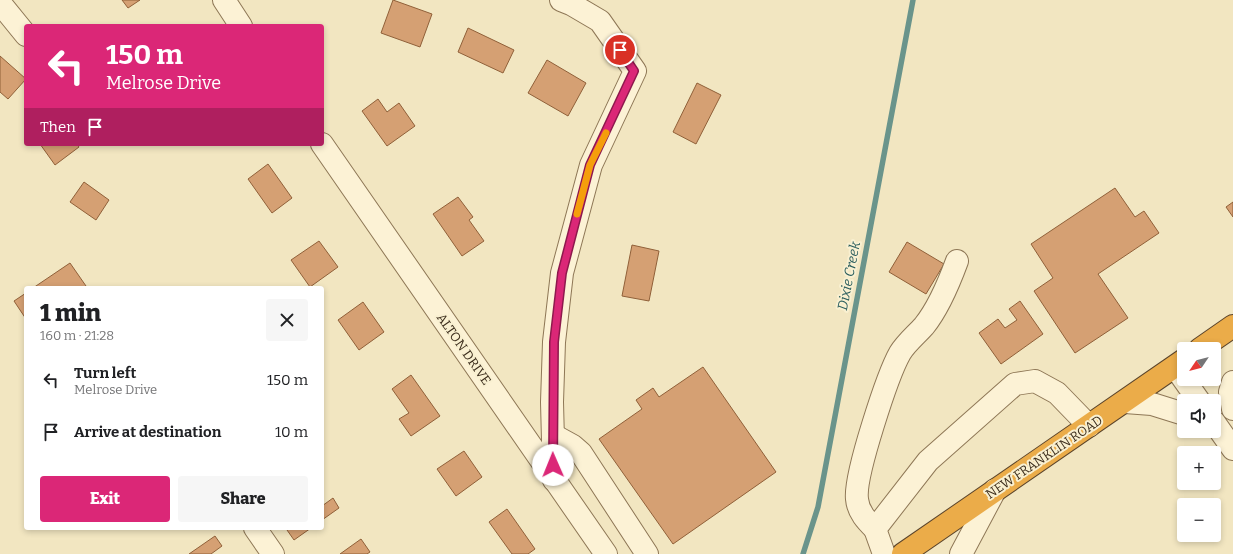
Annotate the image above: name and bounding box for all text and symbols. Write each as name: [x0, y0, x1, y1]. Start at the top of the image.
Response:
pin: [603, 33, 637, 67]
text: 150 m: [106, 38, 183, 71]
icon: arrive: [609, 39, 631, 61]
icon: left: [40, 40, 92, 92]
text: Melrose Drive: [106, 72, 221, 94]
icon: arrive: [84, 116, 106, 138]
text: Then: [40, 118, 76, 136]
water label: Dixie Creek: [834, 240, 864, 312]
text: 1 min: [40, 299, 101, 327]
button: close: [266, 299, 308, 341]
street label: ALTON DRIVE: [434, 310, 494, 388]
text: 160 m · 21:28: [40, 328, 114, 343]
north arrow: [1177, 342, 1221, 386]
map controls: [1177, 342, 1221, 542]
text: Turn left: [74, 364, 136, 382]
icon: left: [40, 369, 62, 391]
text: 150 m: [267, 371, 308, 389]
text: Melrose Drive: [74, 382, 157, 397]
button: sound: [1177, 394, 1221, 438]
street label: NEW FRANKLIN ROAD: [983, 412, 1105, 502]
icon: arrive: [40, 421, 62, 443]
text: Arrive at destination: [74, 423, 221, 441]
text: 10 m: [275, 423, 308, 441]
position arrow: [532, 444, 574, 486]
button: +: [1177, 446, 1221, 490]
button: Exit: [40, 476, 170, 522]
button: Share: [178, 476, 308, 522]
button: −: [1177, 498, 1221, 542]

